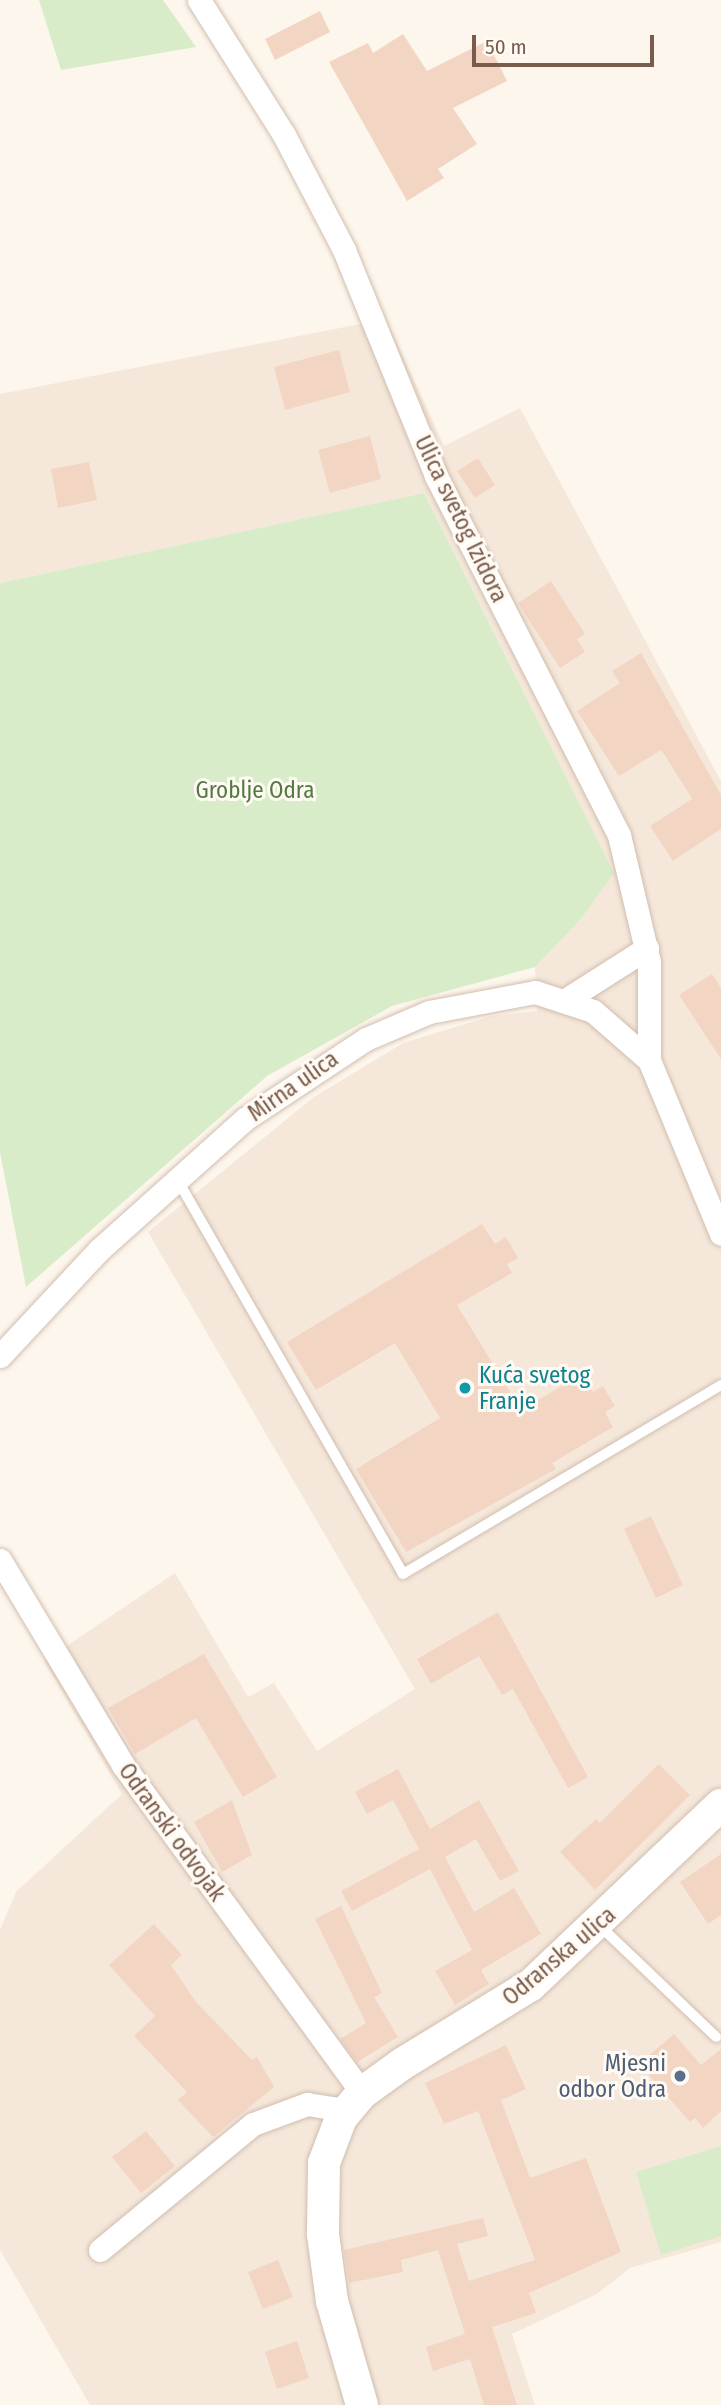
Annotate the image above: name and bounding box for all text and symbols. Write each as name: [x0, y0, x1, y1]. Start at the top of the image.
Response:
scale bar: [476, 21, 658, 65]
text: 50 m: [485, 34, 527, 60]
street label: Ulica svetog Izidora: [409, 431, 513, 607]
park label: Groblje Odra: [196, 776, 314, 804]
street label: Mirna ulica: [243, 1045, 343, 1127]
place label: Kuća svetog Franje: [479, 1361, 590, 1415]
marker: Kuća svetog Franje: [457, 1380, 473, 1396]
street label: Odranski odvojak: [113, 1758, 231, 1906]
street label: Odranska ulica: [497, 1901, 621, 2011]
place label: Mjesni odbor Odra: [558, 2049, 666, 2103]
marker: Mjesni odbor Odra: [672, 2068, 688, 2084]

